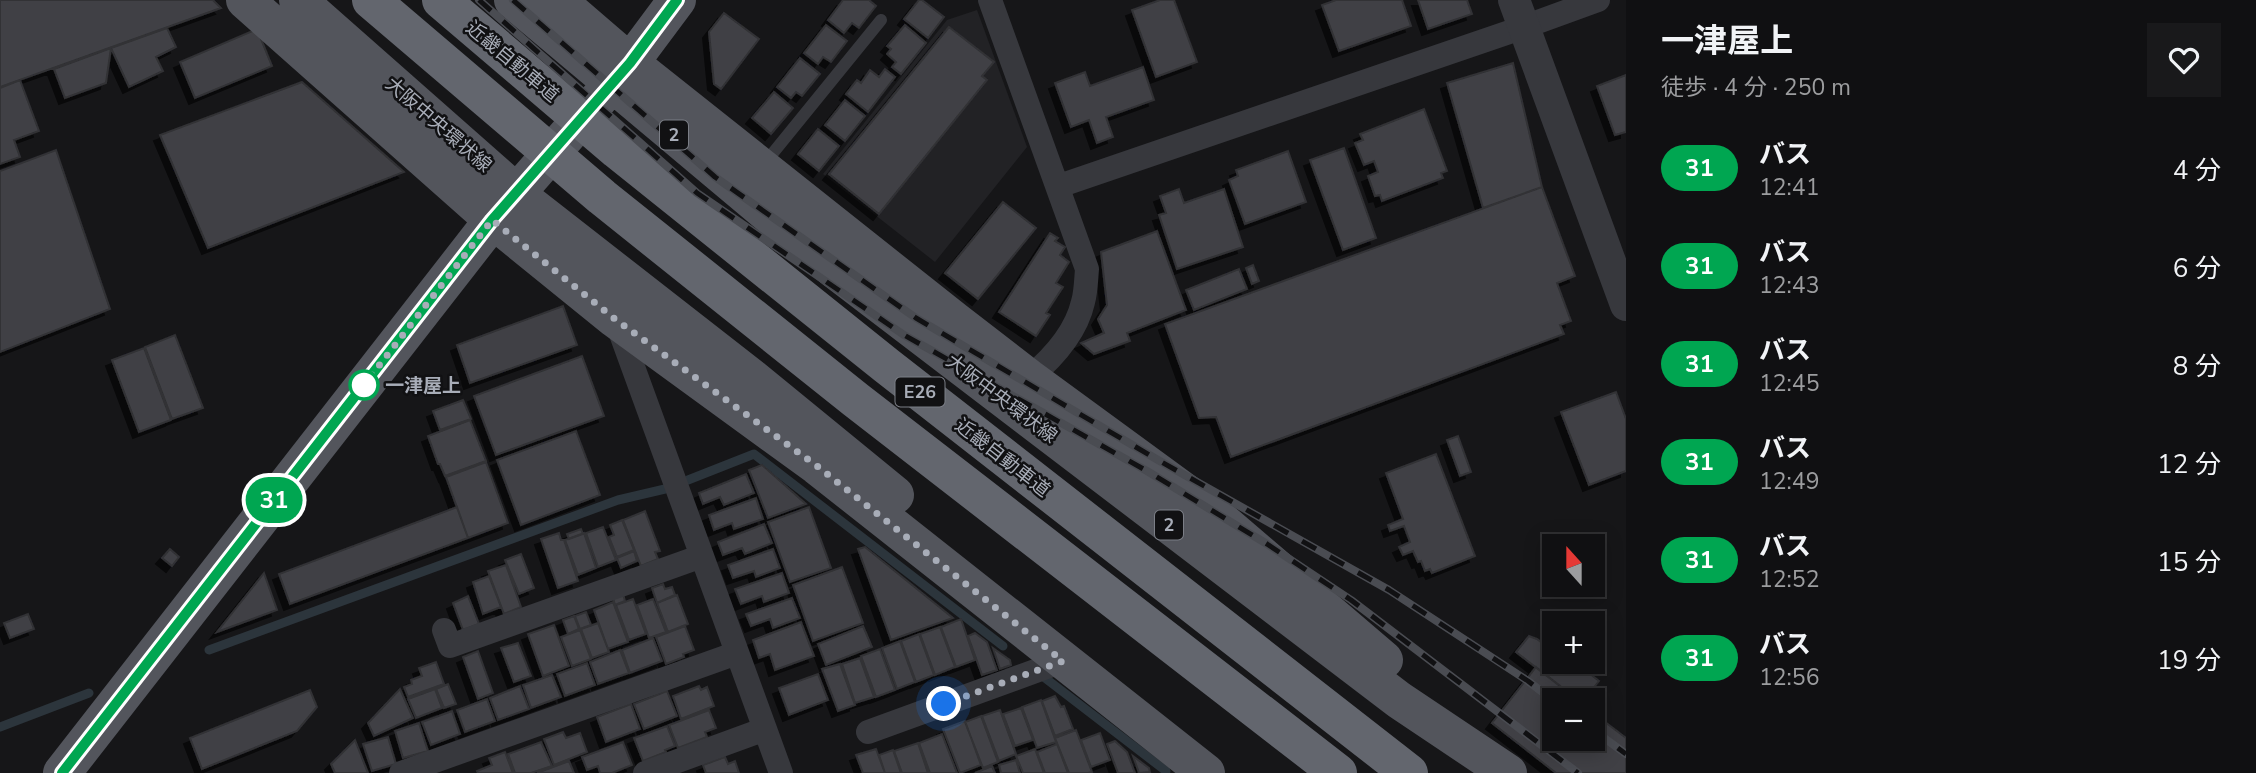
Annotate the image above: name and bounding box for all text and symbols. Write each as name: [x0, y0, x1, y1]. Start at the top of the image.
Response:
street label: 近畿自動車道: [460, 15, 564, 108]
text: 一津屋上: [1661, 19, 1793, 64]
button: heart: [2147, 23, 2221, 97]
street label: 大阪中央環状線: [380, 71, 497, 178]
text: 徒歩 · 4 分 · 250 m: [1661, 72, 1851, 103]
road number: 2: [660, 120, 688, 150]
text: バス: [1759, 137, 1811, 172]
text: 31: [1685, 152, 1714, 184]
text: 4 分: [2173, 153, 2221, 188]
text: 12:41: [1759, 172, 1819, 203]
text: バス: [1759, 235, 1811, 270]
text: 31: [1685, 250, 1714, 282]
text: 6 分: [2173, 251, 2221, 286]
text: 12:43: [1759, 270, 1819, 301]
text: バス: [1759, 333, 1811, 368]
street label: 大阪中央環状線: [940, 348, 1062, 449]
text: 31: [1685, 348, 1714, 380]
text: 8 分: [2173, 349, 2221, 384]
text: 12:45: [1759, 368, 1819, 399]
marker: 一津屋上: [349, 370, 379, 400]
place label: 一津屋上: [385, 373, 461, 399]
road number: E26: [895, 378, 944, 406]
street label: 近畿自動車道: [949, 412, 1055, 503]
text: バス: [1759, 431, 1811, 466]
text: 31: [1685, 446, 1714, 478]
text: 12 分: [2157, 447, 2221, 482]
text: 12:49: [1759, 466, 1819, 497]
line badge: 31: [243, 477, 306, 523]
text: 31: [260, 484, 288, 516]
road number: 2: [1155, 510, 1183, 540]
text: バス: [1759, 529, 1811, 564]
north arrow: [1542, 534, 1605, 597]
map controls: [1542, 534, 1605, 751]
text: 31: [1685, 544, 1714, 576]
text: 15 分: [2157, 545, 2221, 580]
text: 12:52: [1759, 564, 1819, 595]
button: +: [1542, 611, 1605, 674]
text: バス: [1759, 627, 1811, 662]
text: 31: [1685, 642, 1714, 674]
text: 19 分: [2157, 643, 2221, 678]
text: 12:56: [1759, 662, 1819, 693]
your location: [926, 686, 961, 721]
button: −: [1542, 688, 1605, 751]

